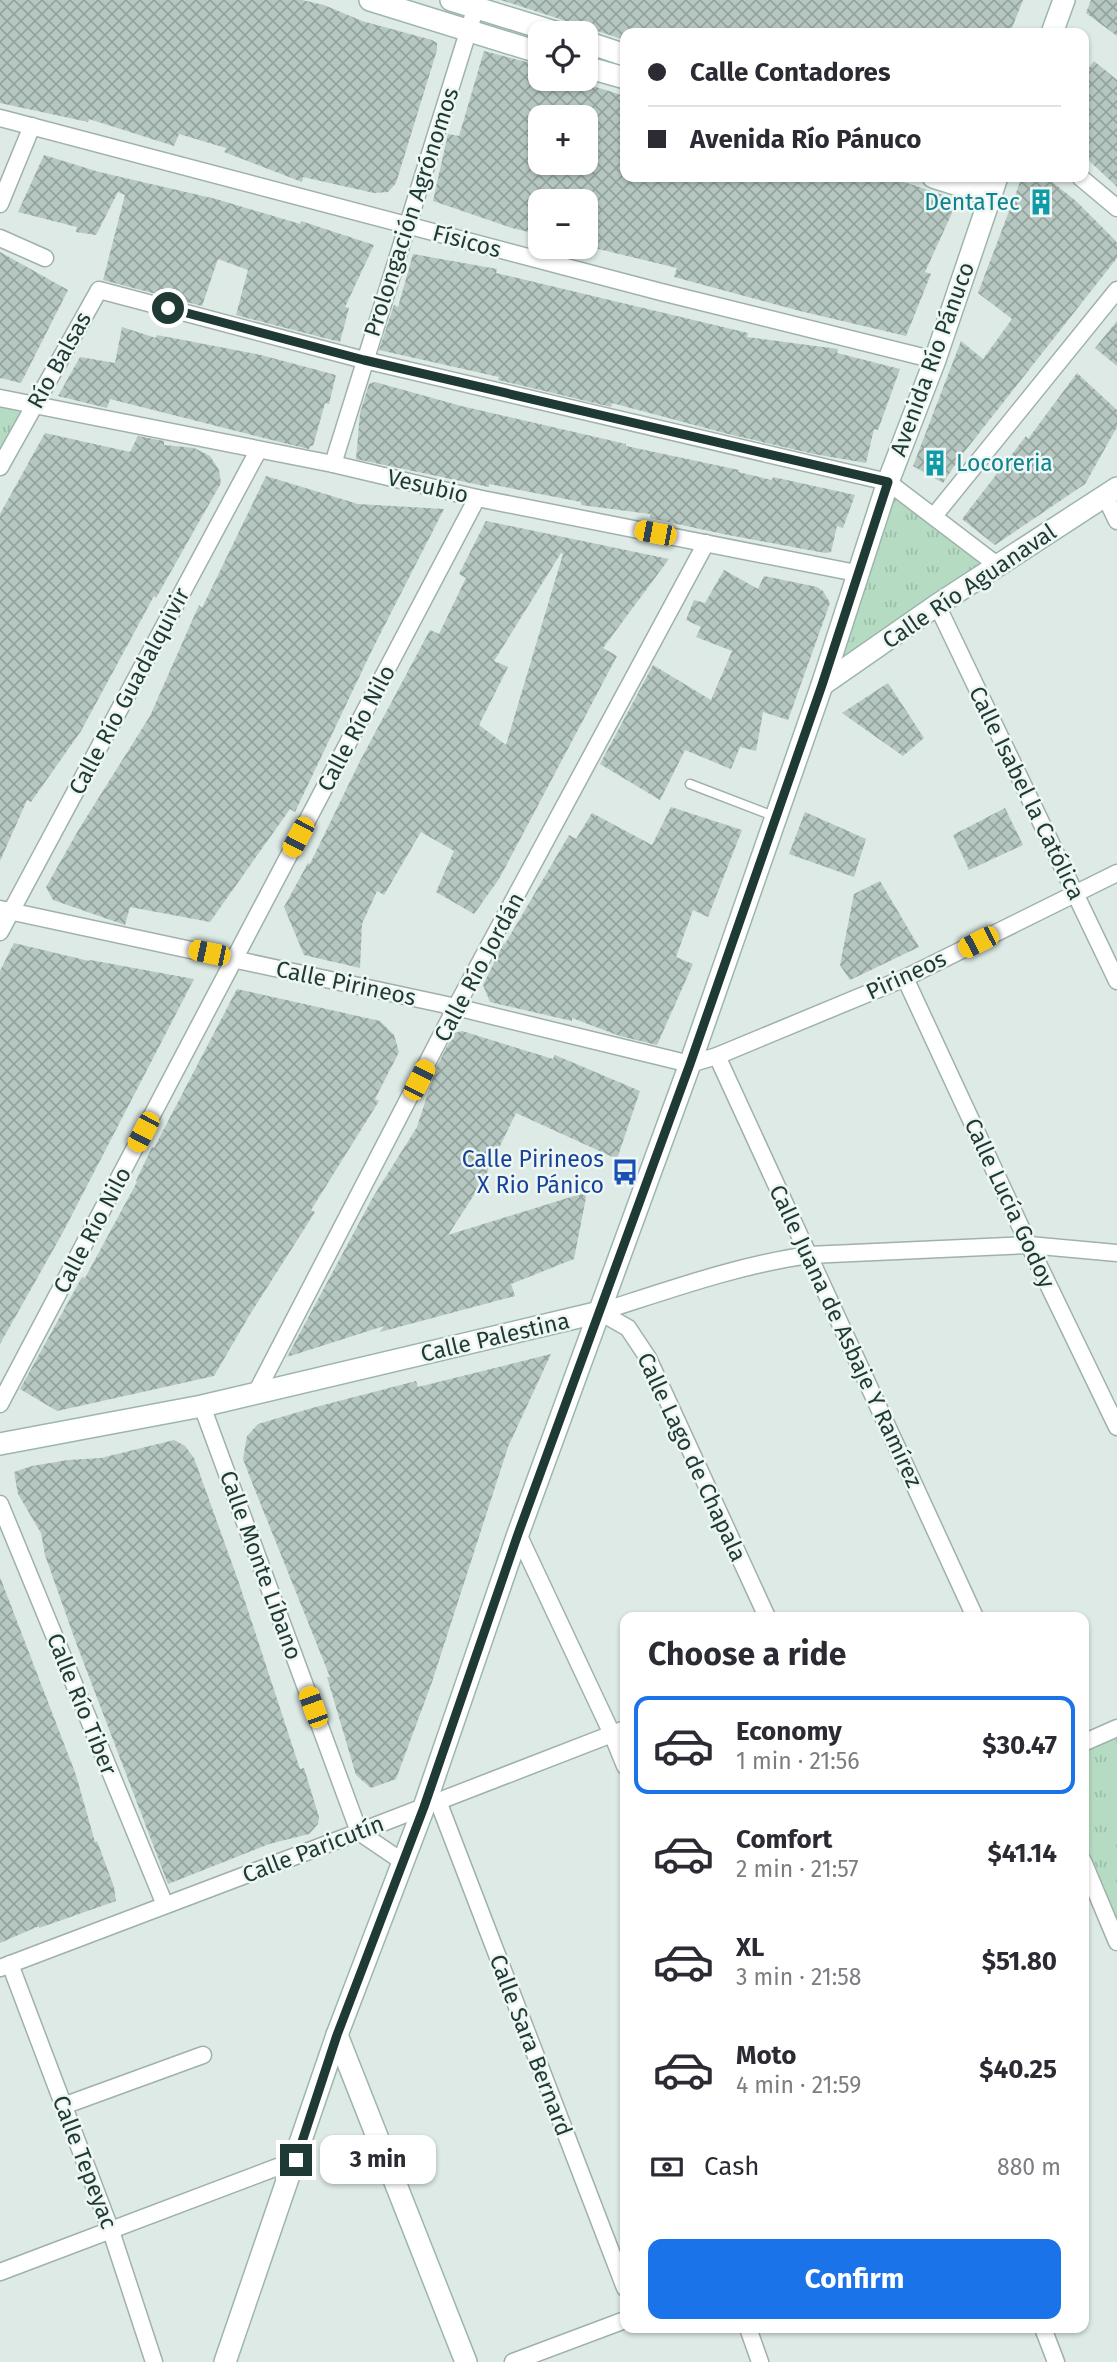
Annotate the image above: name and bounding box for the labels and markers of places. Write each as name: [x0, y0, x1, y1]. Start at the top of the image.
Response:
building icon: DentaTec: [1026, 187, 1056, 217]
place label: DentaTec: [924, 188, 1020, 216]
building icon: Locoreria: [920, 448, 950, 478]
place label: Locoreria: [956, 449, 1053, 477]
place label: Calle Pirineos X Rio Pánico: [462, 1145, 604, 1199]
bus stop icon: Calle Pirineos X Rio Pánico: [610, 1157, 640, 1187]

